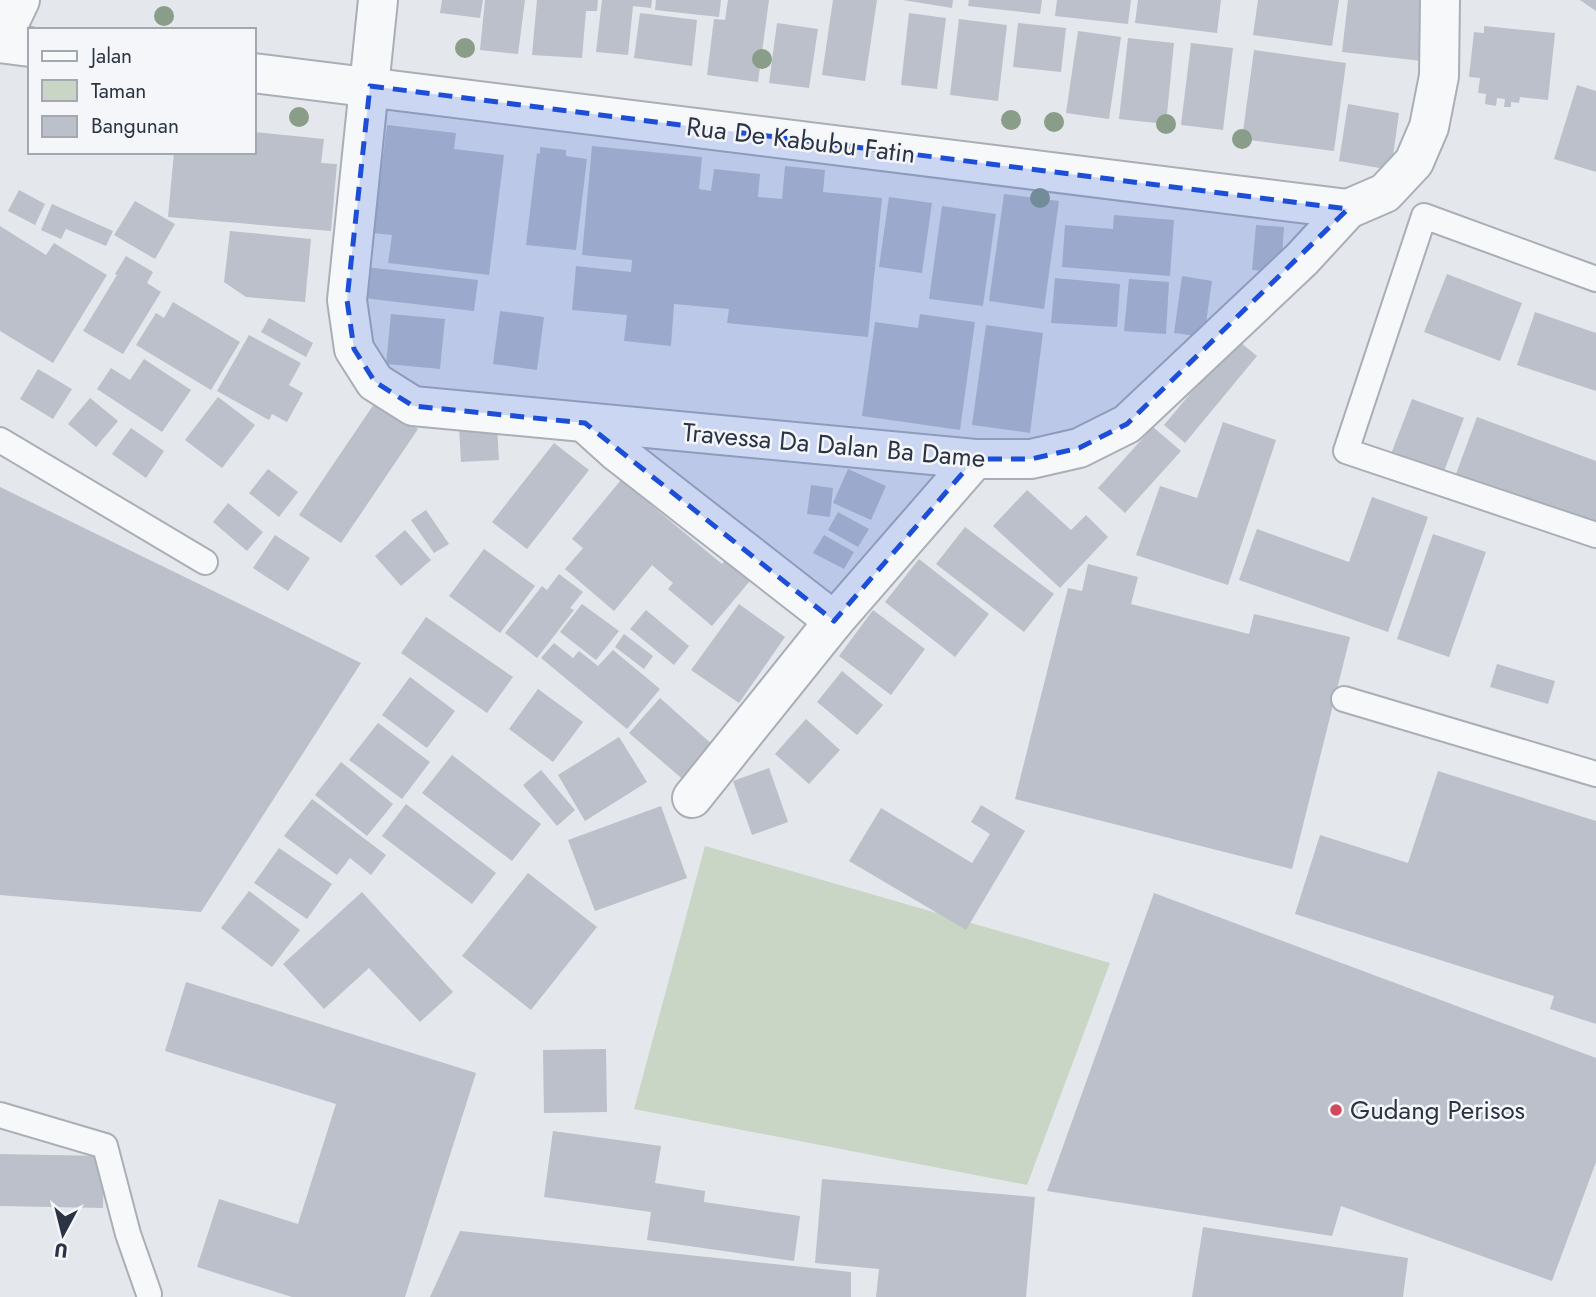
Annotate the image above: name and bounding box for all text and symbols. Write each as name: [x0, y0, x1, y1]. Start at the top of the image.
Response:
legend: [28, 28, 256, 154]
text: Jalan: [88, 41, 132, 71]
text: Taman: [91, 76, 146, 106]
street label: Rua De Kabubu Fatin: [684, 107, 918, 173]
text: Bangunan: [91, 111, 179, 141]
street label: Travessa Da Dalan Ba Dame: [681, 413, 987, 477]
place label: Gudang Perisos: [1350, 1091, 1525, 1129]
marker: Gudang Perisos: [1328, 1102, 1344, 1118]
north arrow: [28, 1199, 98, 1269]
text: U: [53, 1236, 69, 1265]

